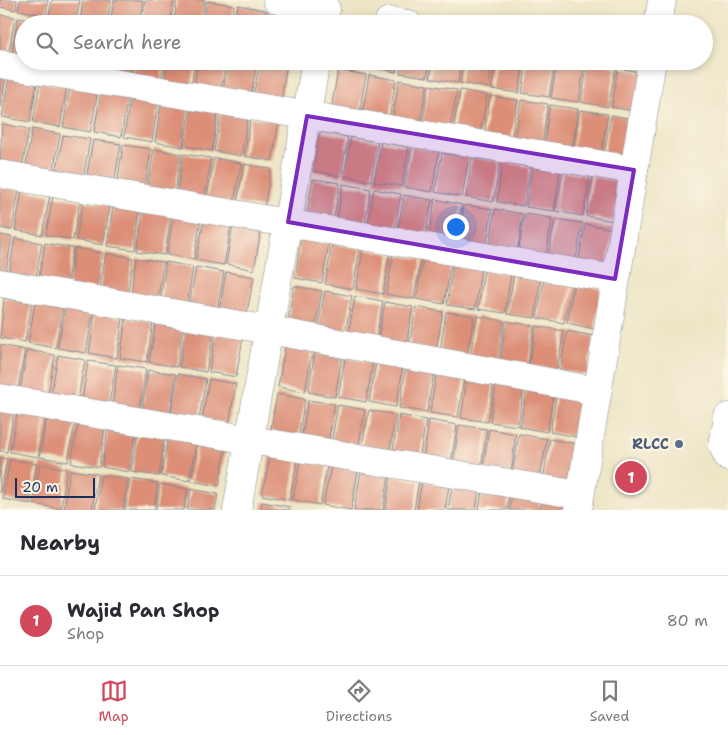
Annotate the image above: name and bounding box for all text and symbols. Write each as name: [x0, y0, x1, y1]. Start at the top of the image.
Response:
search box: [15, 15, 713, 70]
icon: search: [33, 29, 61, 57]
text: Search here: [73, 30, 182, 55]
your location: [443, 214, 469, 240]
place label: RLCC: [632, 434, 669, 454]
marker: RLCC: [673, 438, 685, 450]
pin: 1: [615, 458, 647, 496]
scale bar: [15, 475, 95, 498]
text: 20 m: [22, 478, 58, 496]
text: Nearby: [20, 529, 100, 557]
text: Wajid Pan Shop: [67, 598, 219, 623]
text: 1: [32, 610, 40, 631]
text: 80 m: [667, 610, 708, 631]
text: Shop: [67, 623, 104, 644]
tab: Map: [99, 677, 129, 725]
tab: Directions: [326, 677, 392, 725]
tab: Saved: [590, 677, 629, 725]

